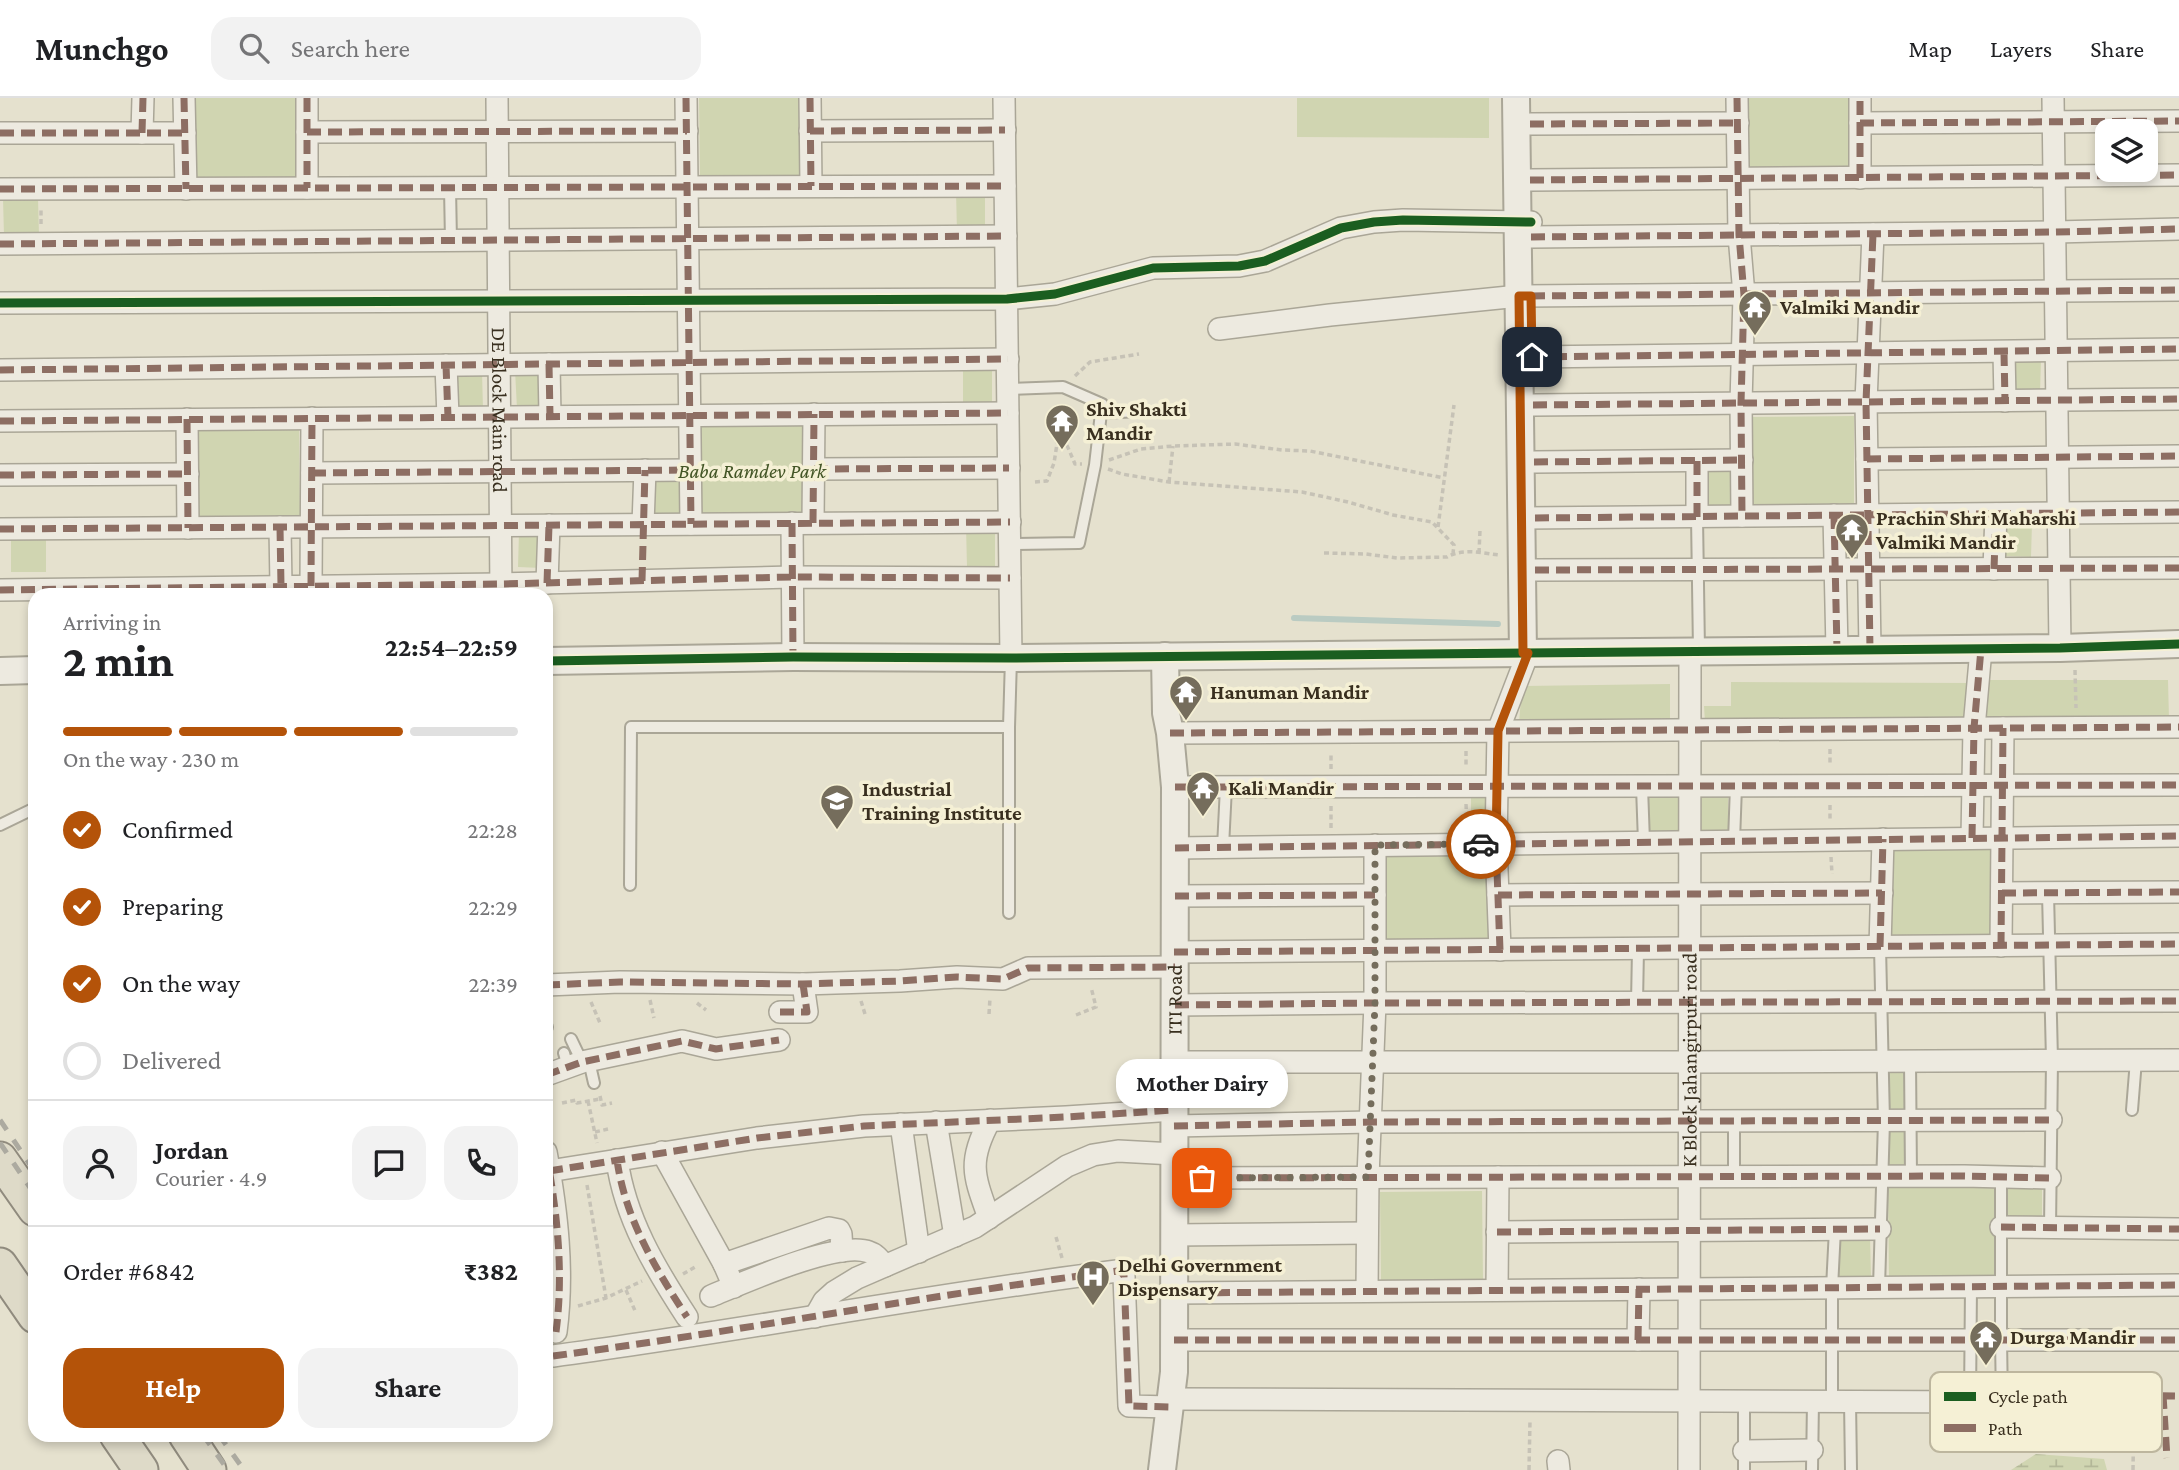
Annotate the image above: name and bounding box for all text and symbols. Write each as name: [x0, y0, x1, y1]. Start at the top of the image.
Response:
search box: [211, 17, 701, 80]
icon: search: [235, 29, 273, 67]
text: Munchgo: [35, 30, 169, 67]
text: Search here: [291, 34, 410, 63]
text: Map: [1908, 35, 1952, 62]
text: Layers: [1990, 35, 2052, 62]
text: Share: [2090, 35, 2144, 62]
map controls: [2095, 119, 2158, 182]
button: layers: [2095, 119, 2158, 182]
temple icon: Valmiki Mandir: [1736, 288, 1774, 337]
place label: Valmiki Mandir: [1779, 295, 1920, 319]
street label: DE Block Main road: [487, 327, 512, 493]
pin: [1502, 327, 1562, 387]
icon: home: [1513, 338, 1551, 376]
place label: Shiv Shakti Mandir: [1086, 397, 1187, 445]
temple icon: Shiv Shakti Mandir: [1043, 402, 1081, 451]
park label: Baba Ramdev Park: [678, 459, 827, 483]
place label: Prachin Shri Maharshi Valmiki Mandir: [1875, 506, 2076, 554]
temple icon: Prachin Shri Maharshi Valmiki Mandir: [1833, 511, 1871, 560]
text: Arriving in: [63, 609, 161, 635]
text: 22:54–22:59: [385, 633, 518, 662]
text: 2 min: [63, 635, 174, 686]
temple icon: Hanuman Mandir: [1167, 673, 1205, 722]
place label: Hanuman Mandir: [1210, 680, 1370, 704]
text: On the way · 230 m: [63, 746, 239, 772]
temple icon: Kali Mandir: [1184, 769, 1222, 818]
place label: Kali Mandir: [1228, 776, 1335, 800]
place label: Industrial Training Institute: [862, 777, 1022, 825]
school or university icon: Industrial Training Institute: [818, 782, 856, 831]
courier: [1446, 809, 1516, 879]
icon: check: [63, 811, 101, 849]
text: Confirmed: [122, 815, 233, 844]
text: 22:28: [468, 817, 518, 843]
icon: car: [1462, 825, 1500, 863]
icon: check: [63, 888, 101, 926]
text: Preparing: [122, 892, 223, 921]
text: 22:29: [468, 894, 518, 920]
street label: K Block Jahangirpuri road: [1677, 953, 1702, 1167]
street label: ITI Road: [1163, 964, 1187, 1035]
icon: check: [63, 965, 101, 1003]
text: On the way: [122, 969, 240, 998]
text: 22:39: [468, 971, 518, 997]
text: Delivered: [122, 1046, 221, 1075]
callout: Mother Dairy: [1116, 1059, 1288, 1108]
text: Mother Dairy: [1136, 1070, 1268, 1096]
button: person: [63, 1126, 137, 1200]
button: chat: [352, 1126, 426, 1200]
button: phone: [444, 1126, 518, 1200]
text: Jordan: [155, 1136, 229, 1165]
pin: [1172, 1148, 1232, 1208]
icon: bag: [1183, 1159, 1221, 1197]
text: Courier · 4.9: [155, 1165, 267, 1191]
place label: Delhi Government Dispensary: [1118, 1253, 1283, 1301]
text: Order #6842: [63, 1257, 194, 1286]
text: ₹382: [464, 1257, 518, 1286]
hospital icon: Delhi Government Dispensary: [1074, 1258, 1112, 1307]
temple icon: Durga Mandir: [1967, 1318, 2005, 1367]
place label: Durga Mandir: [2010, 1325, 2136, 1349]
button: Help: [63, 1348, 284, 1428]
button: Share: [298, 1348, 518, 1428]
legend: [1930, 1372, 2162, 1452]
text: Cycle path: [1988, 1386, 2068, 1407]
text: Path: [1988, 1418, 2023, 1439]

